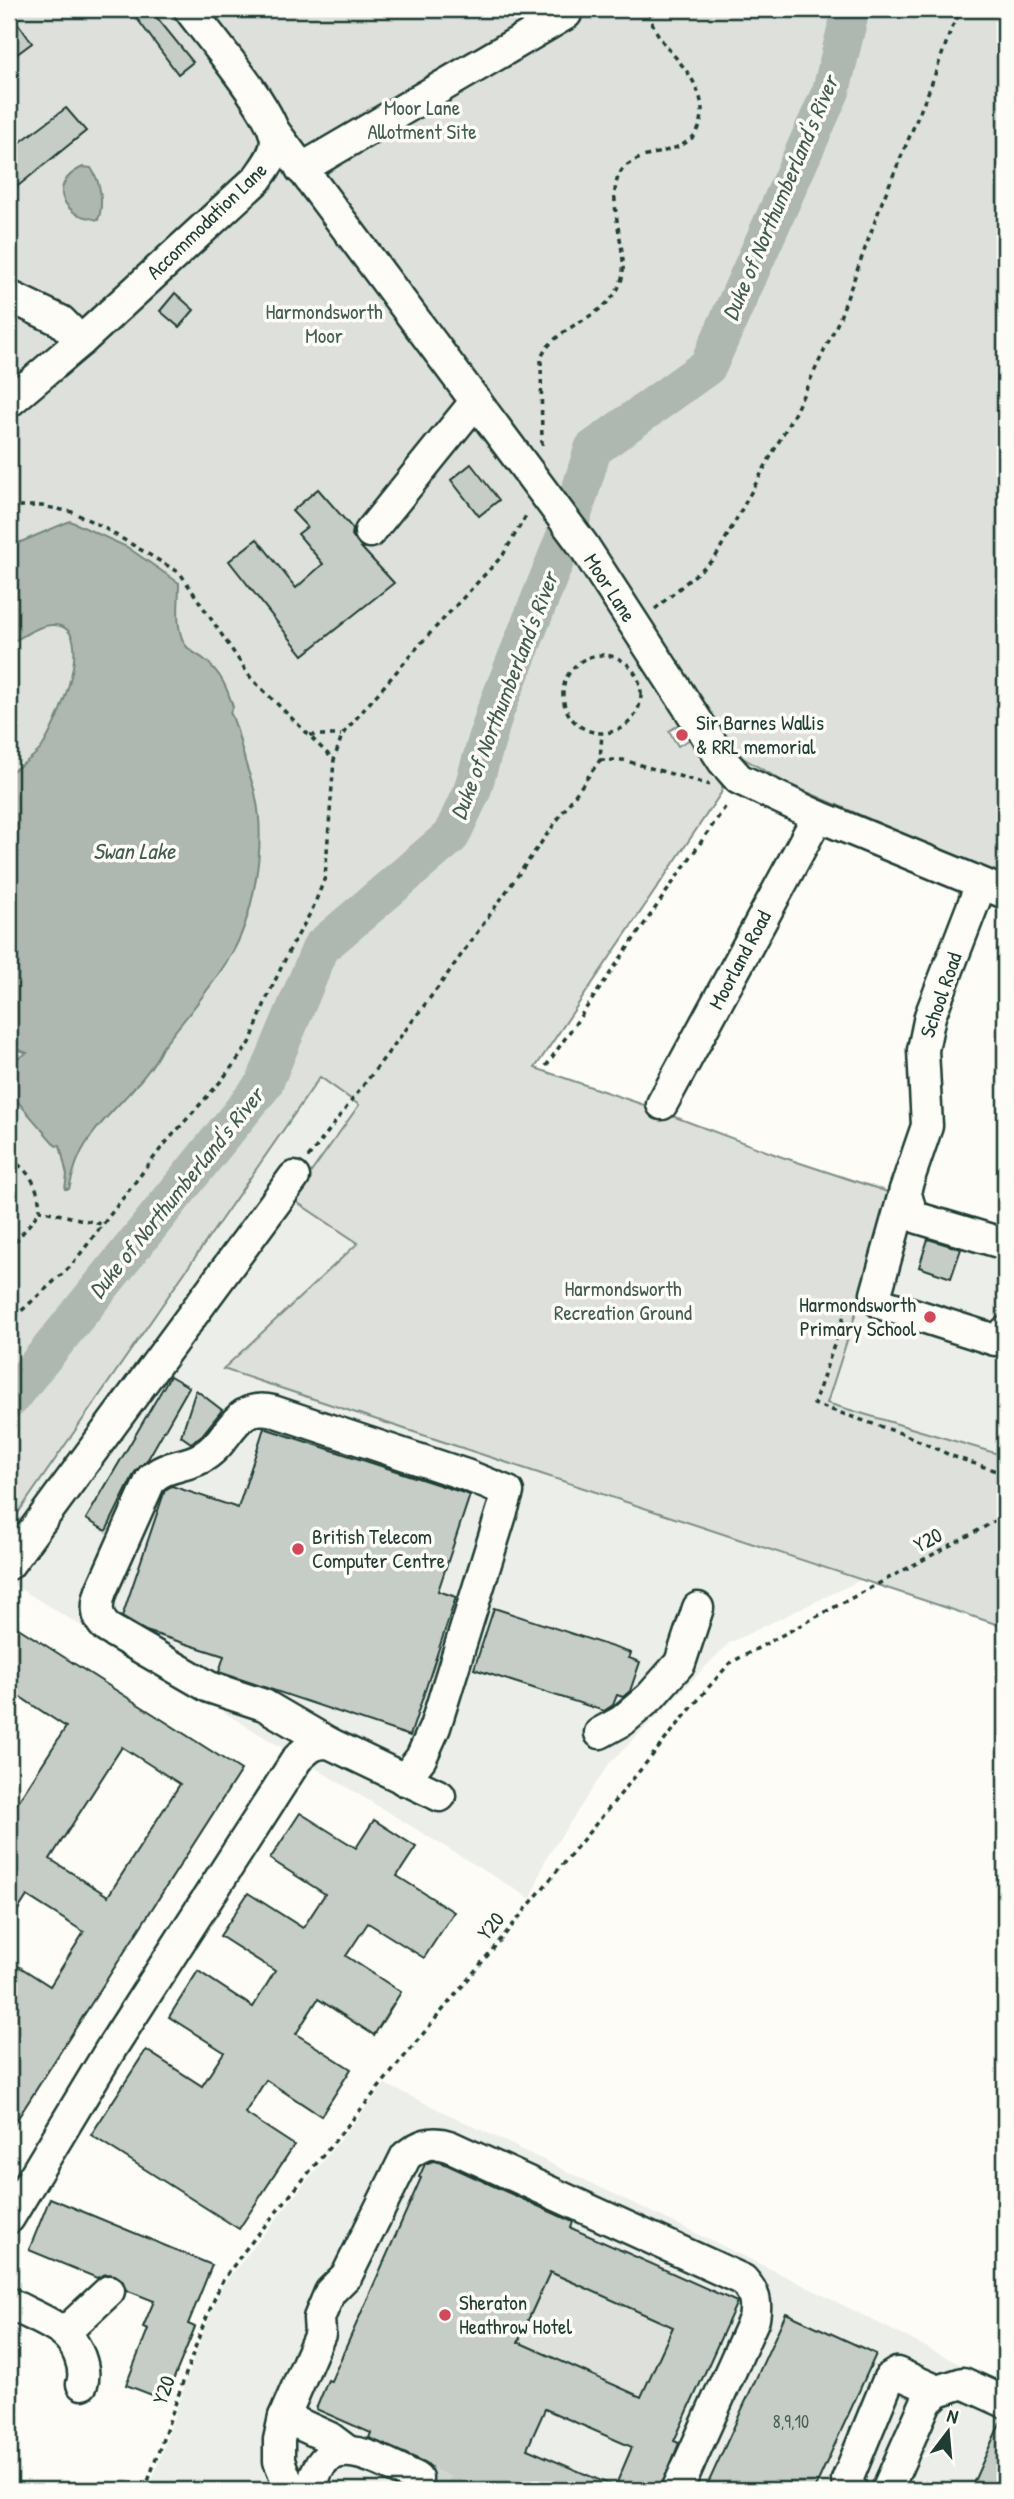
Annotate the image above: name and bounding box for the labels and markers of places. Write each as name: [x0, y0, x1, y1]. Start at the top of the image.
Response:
place label: Sir Barnes Wallis & RRL memorial: [696, 708, 824, 761]
marker: Sir Barnes Wallis & RRL memorial: [674, 727, 690, 743]
place label: Harmondsworth Primary School: [799, 1290, 916, 1343]
marker: Harmondsworth Primary School: [922, 1309, 938, 1325]
place label: British Telecom Computer Centre: [312, 1522, 445, 1575]
marker: British Telecom Computer Centre: [290, 1541, 306, 1557]
place label: Sheraton Heathrow Hotel: [459, 2288, 572, 2341]
marker: Sheraton Heathrow Hotel: [437, 2307, 453, 2323]

